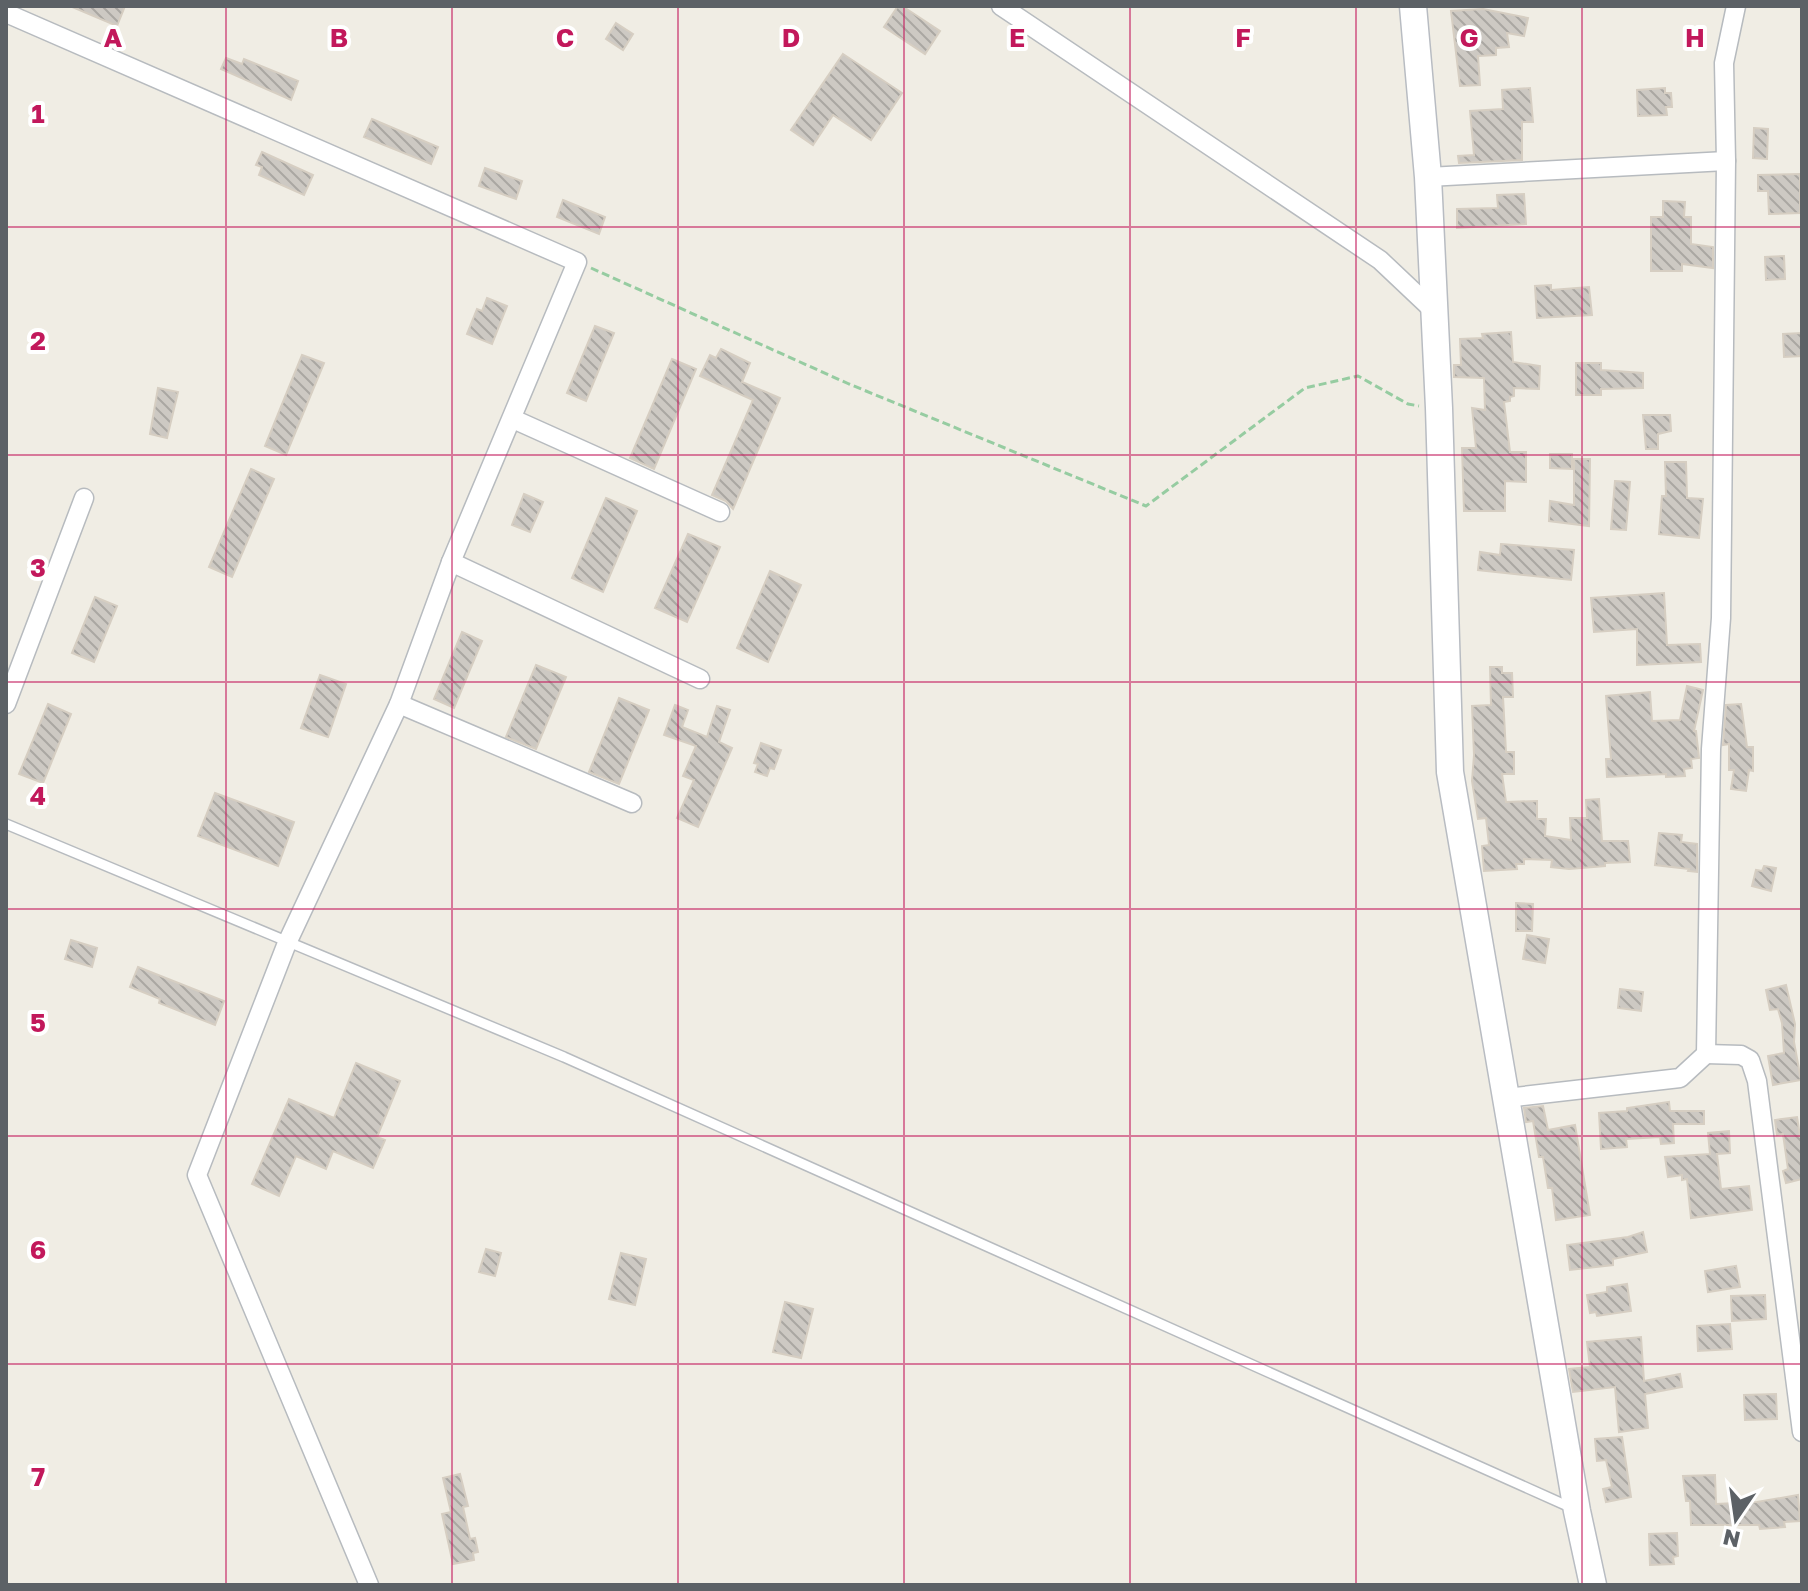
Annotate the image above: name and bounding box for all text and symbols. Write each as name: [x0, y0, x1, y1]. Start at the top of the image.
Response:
text: A: [104, 22, 123, 53]
text: B: [330, 22, 348, 53]
text: C: [556, 22, 574, 53]
text: D: [782, 22, 800, 53]
text: E: [1009, 22, 1025, 53]
text: F: [1235, 22, 1251, 53]
text: G: [1459, 22, 1479, 53]
text: H: [1685, 22, 1705, 53]
text: 1: [31, 98, 45, 129]
text: 2: [30, 325, 46, 356]
text: 3: [30, 552, 46, 583]
text: 4: [30, 780, 46, 811]
text: 5: [30, 1007, 46, 1038]
text: 6: [30, 1234, 46, 1265]
text: 7: [31, 1461, 45, 1492]
north arrow: [1696, 1479, 1776, 1559]
text: N: [1720, 1524, 1743, 1554]

